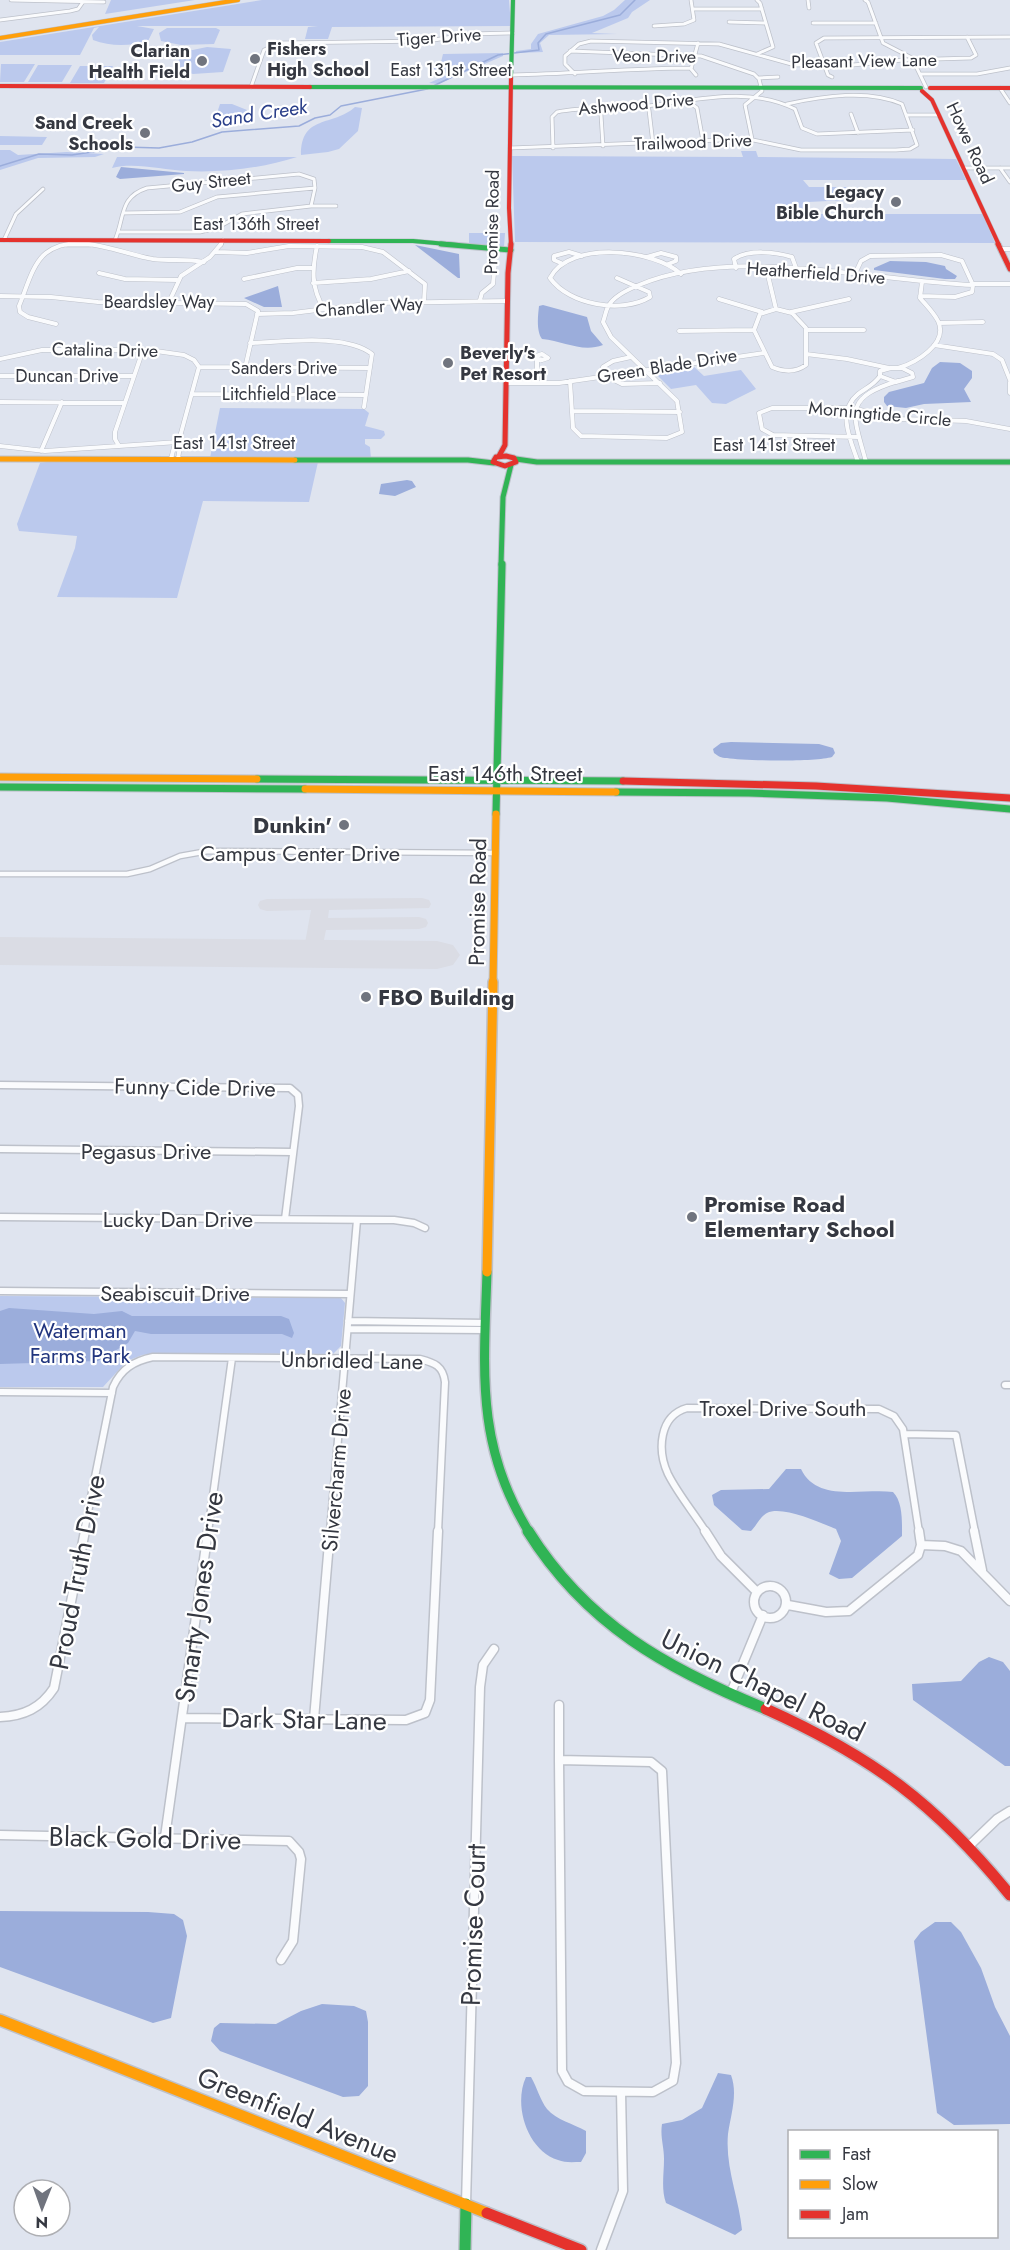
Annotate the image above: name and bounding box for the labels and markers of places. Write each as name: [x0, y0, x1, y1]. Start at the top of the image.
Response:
place label: Fishers High School: [267, 36, 369, 83]
place label: Clarian Health Field: [88, 38, 190, 85]
marker: Fishers High School: [248, 52, 262, 66]
marker: Clarian Health Field: [195, 54, 209, 68]
place label: Sand Creek Schools: [34, 110, 134, 157]
marker: Sand Creek Schools: [138, 126, 152, 140]
place label: Legacy Bible Church: [776, 179, 885, 226]
marker: Legacy Bible Church: [889, 195, 903, 209]
place label: Beverly's Pet Resort: [460, 340, 546, 387]
marker: Beverly's Pet Resort: [441, 356, 455, 370]
place label: Dunkin': [253, 809, 332, 841]
marker: Dunkin': [337, 818, 351, 832]
place label: FBO Building: [378, 981, 514, 1013]
marker: FBO Building: [359, 990, 373, 1004]
place label: Promise Road Elementary School: [704, 1188, 895, 1245]
marker: Promise Road Elementary School: [685, 1210, 699, 1224]

